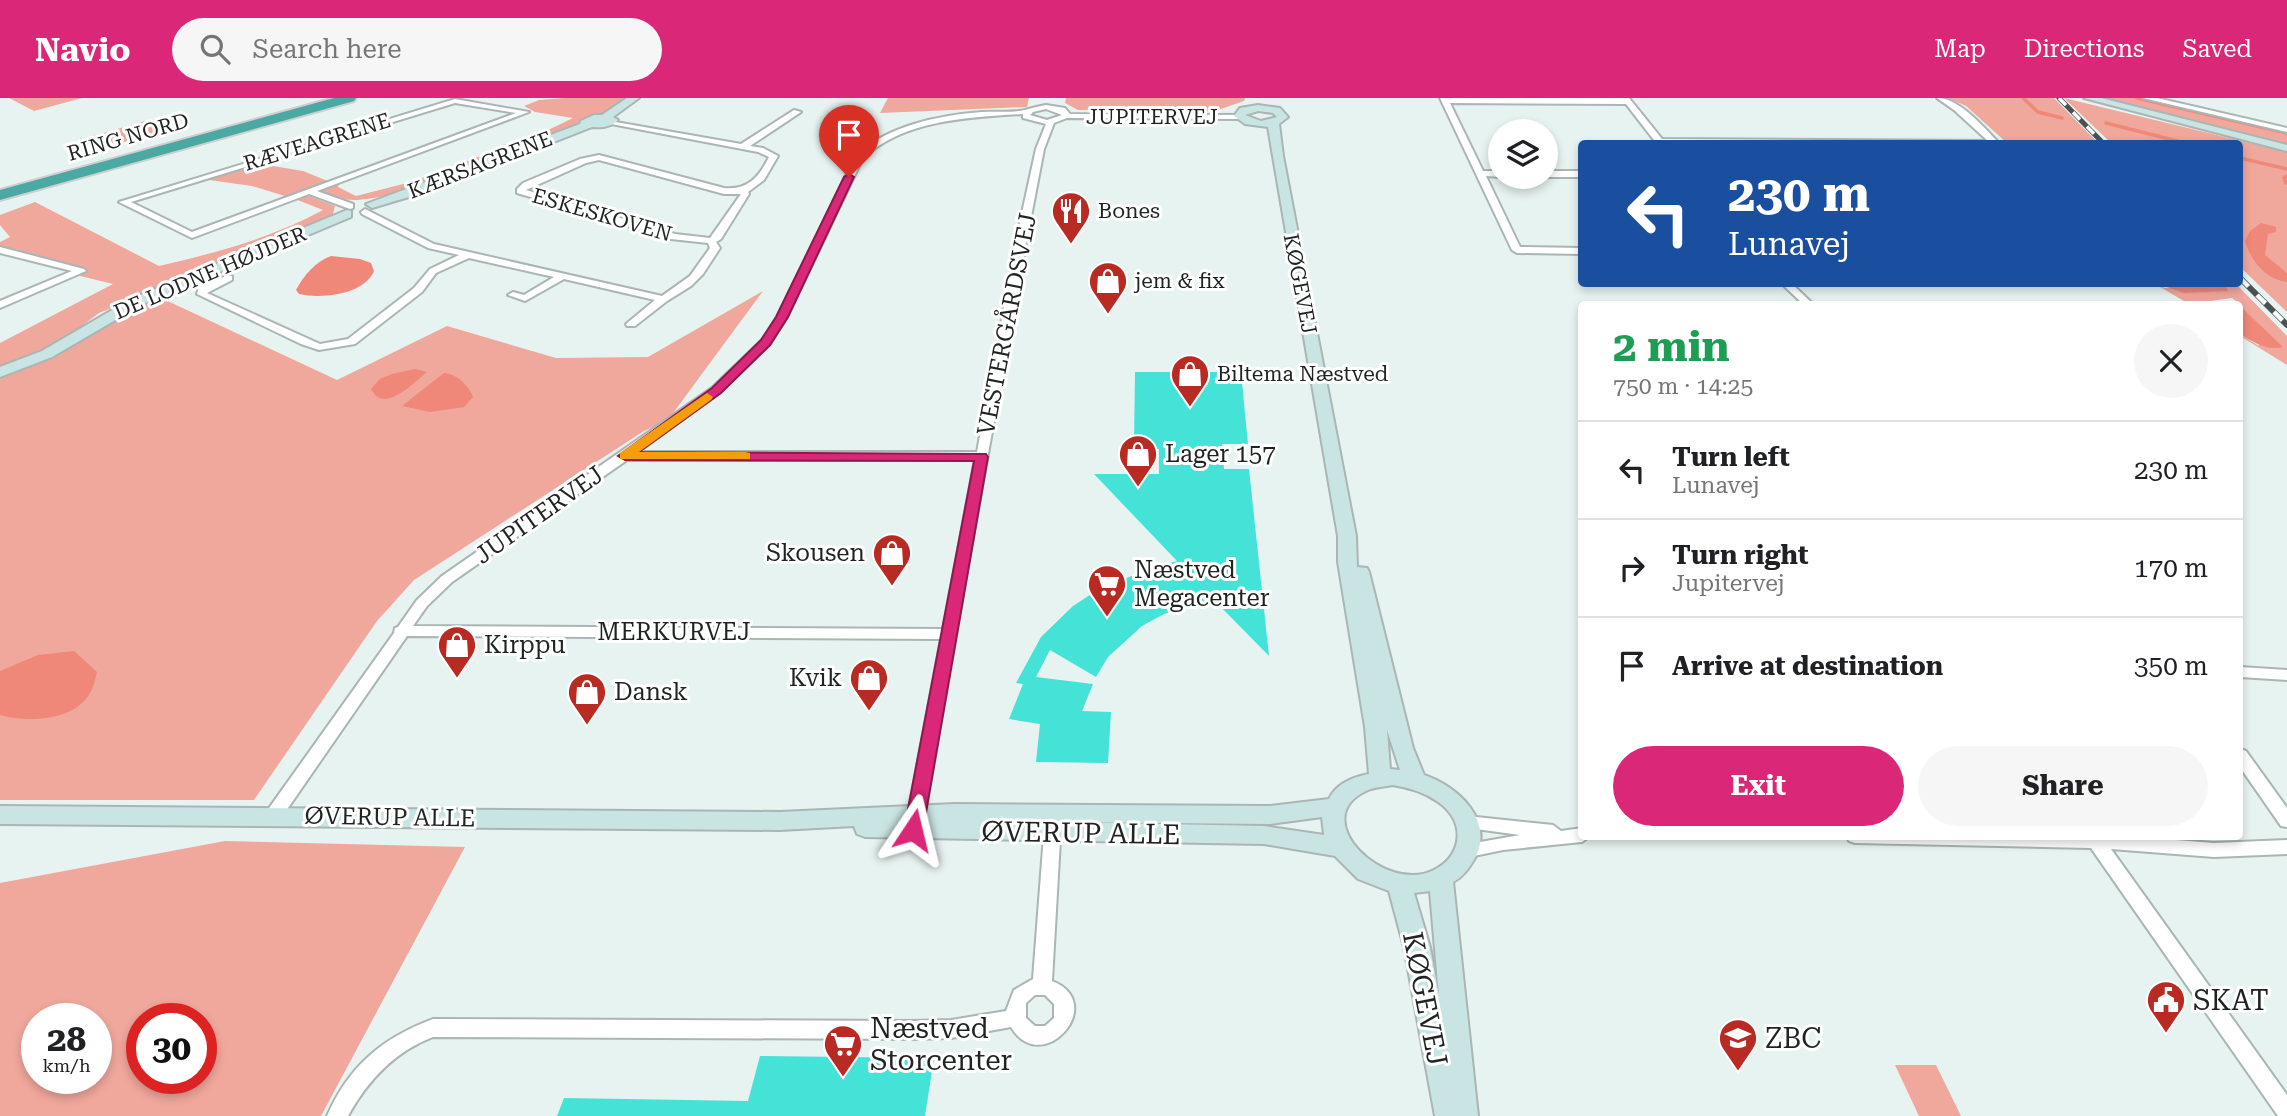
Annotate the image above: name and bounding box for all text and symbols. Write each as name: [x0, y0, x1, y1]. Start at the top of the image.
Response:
search box: [172, 18, 662, 81]
text: Navio: [35, 30, 130, 69]
icon: search: [196, 30, 234, 68]
text: Search here: [252, 34, 401, 64]
text: Map: [1934, 35, 1986, 63]
text: Directions: [2024, 35, 2144, 63]
text: Saved: [2182, 35, 2252, 63]
pin: [819, 105, 879, 177]
street label: JUPITERVEJ: [1086, 105, 1218, 129]
street label: RING NORD: [65, 108, 191, 166]
street label: RÆVEAGRENE: [241, 108, 393, 176]
icon: arrive: [830, 116, 868, 154]
map controls: [1488, 119, 1558, 189]
button: layers: [1488, 119, 1558, 189]
street label: KÆRSAGRENE: [404, 126, 556, 204]
text: 230 m: [1728, 166, 1870, 223]
icon: left: [1613, 168, 1704, 259]
street label: ESKESKOVEN: [529, 184, 675, 246]
restaurant icon: Bones: [1050, 190, 1092, 245]
place label: Bones: [1098, 199, 1160, 223]
street label: VESTERGÅRDSVEJ: [970, 210, 1042, 438]
street label: DE LODNE HØJDER: [110, 221, 310, 324]
text: Lunavej: [1728, 225, 1850, 263]
street label: KØGEVEJ: [1278, 232, 1322, 336]
shop icon: jem & fix: [1087, 260, 1129, 315]
place label: jem & fix: [1133, 269, 1225, 293]
text: 2 min: [1613, 322, 1730, 371]
button: close: [2134, 324, 2208, 398]
shop icon: Biltema Næstved: [1169, 353, 1211, 408]
place label: Biltema Næstved: [1217, 362, 1389, 386]
text: 750 m · 14:25: [1613, 373, 1753, 400]
shop icon: Lager 157: [1117, 433, 1159, 488]
place label: Lager 157: [1165, 440, 1276, 468]
text: Turn left: [1672, 442, 1790, 472]
icon: left: [1613, 451, 1651, 489]
text: 230 m: [2134, 455, 2208, 485]
street label: JUPITERVEJ: [469, 460, 609, 570]
text: Lunavej: [1672, 472, 1760, 499]
shop icon: Skousen: [871, 532, 913, 587]
place label: Skousen: [766, 539, 865, 567]
text: Turn right: [1672, 540, 1808, 570]
icon: right: [1613, 549, 1651, 587]
text: 170 m: [2134, 553, 2208, 583]
place label: Næstved Megacenter: [1134, 556, 1270, 612]
supermarket icon: Næstved Megacenter: [1086, 563, 1128, 618]
text: Jupitervej: [1672, 570, 1785, 597]
street label: MERKURVEJ: [597, 618, 751, 646]
shop icon: Kirppu: [436, 624, 478, 679]
place label: Kirppu: [484, 631, 565, 659]
icon: arrive: [1613, 647, 1651, 685]
text: Arrive at destination: [1672, 651, 1943, 681]
text: 350 m: [2134, 651, 2208, 681]
shop icon: Kvik: [848, 657, 890, 712]
place label: Kvik: [789, 664, 842, 692]
shop icon: Dansk: [566, 671, 608, 726]
place label: Dansk: [614, 678, 688, 706]
button: Exit: [1613, 746, 1904, 826]
button: Share: [1918, 746, 2208, 826]
position arrow: [876, 793, 950, 867]
street label: ØVERUP ALLE: [304, 802, 476, 832]
street label: ØVERUP ALLE: [981, 815, 1181, 851]
street label: KØGEVEJ: [1396, 929, 1454, 1069]
public building icon: SKAT: [2145, 979, 2187, 1034]
place label: SKAT: [2193, 984, 2269, 1017]
speed limit sign: 30: [126, 1003, 217, 1094]
place label: Næstved Storcenter: [870, 1012, 1012, 1077]
school or university icon: ZBC: [1717, 1017, 1759, 1072]
text: 28: [47, 1019, 86, 1060]
place label: ZBC: [1765, 1022, 1821, 1055]
supermarket icon: Næstved Storcenter: [822, 1023, 864, 1078]
text: km/h: [42, 1055, 91, 1076]

